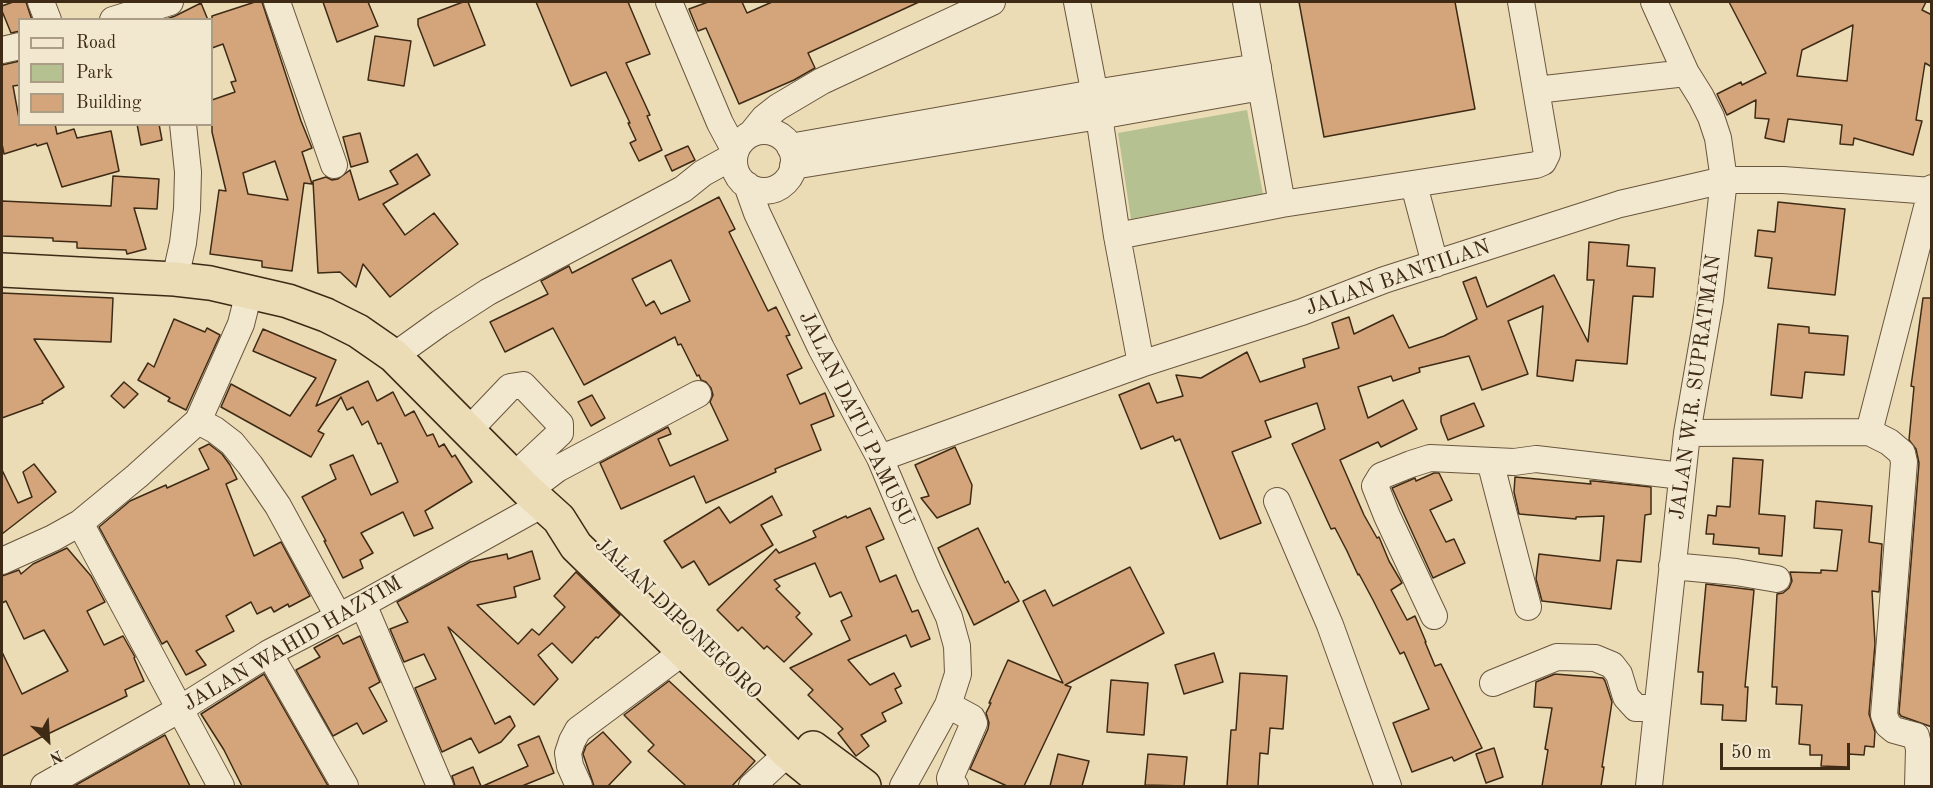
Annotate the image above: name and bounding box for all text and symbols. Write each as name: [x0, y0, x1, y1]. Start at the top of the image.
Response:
legend: [18, 18, 213, 126]
text: Road: [76, 34, 116, 52]
text: Park: [76, 64, 113, 82]
text: Building: [76, 94, 141, 112]
street label: JALAN BANTILAN: [1302, 235, 1494, 321]
street label: JALAN W.R. SUPRATMAN: [1665, 253, 1727, 521]
street label: JALAN DATU PAMUSU: [793, 307, 919, 531]
street label: JALAN DIPONEGORO: [589, 533, 767, 705]
street label: JALAN WAHID HAZYIM: [179, 571, 407, 717]
north arrow: [18, 710, 78, 770]
scale bar: [1723, 731, 1854, 769]
text: 50 m: [1731, 744, 1771, 762]
text: N: [47, 746, 65, 766]

